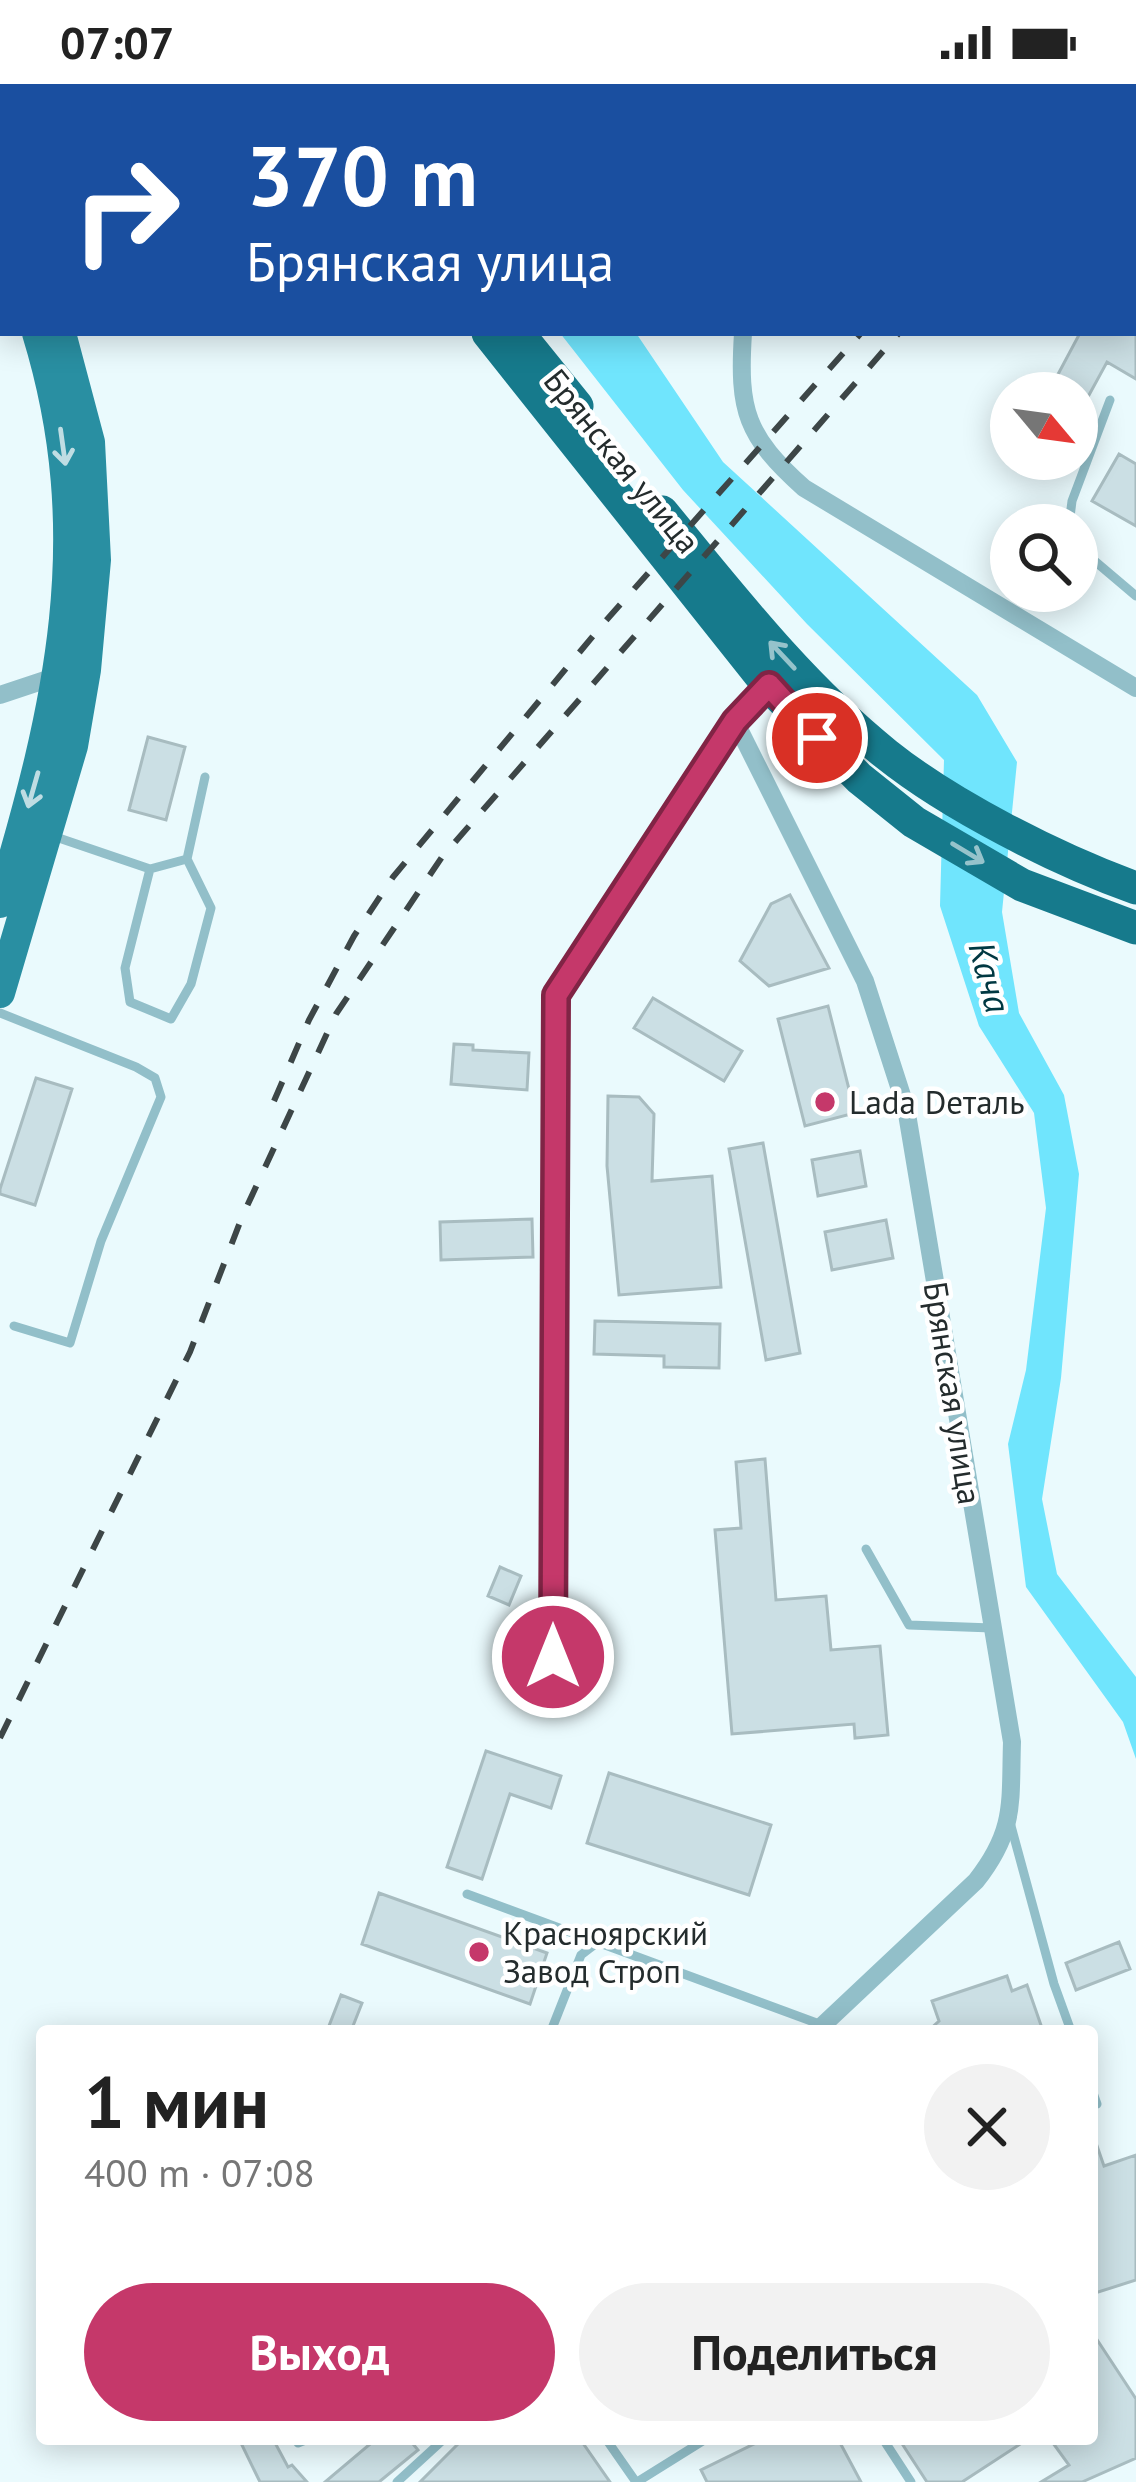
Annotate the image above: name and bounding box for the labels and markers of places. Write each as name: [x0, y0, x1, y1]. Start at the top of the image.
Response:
pin: [766, 687, 868, 789]
place label: Lada Dеталь: [849, 1080, 1024, 1123]
marker: Lada Dеталь: [812, 1089, 838, 1115]
place label: Красноярский Завод Строп: [503, 1911, 708, 1992]
marker: Красноярский Завод Строп: [466, 1939, 492, 1965]

